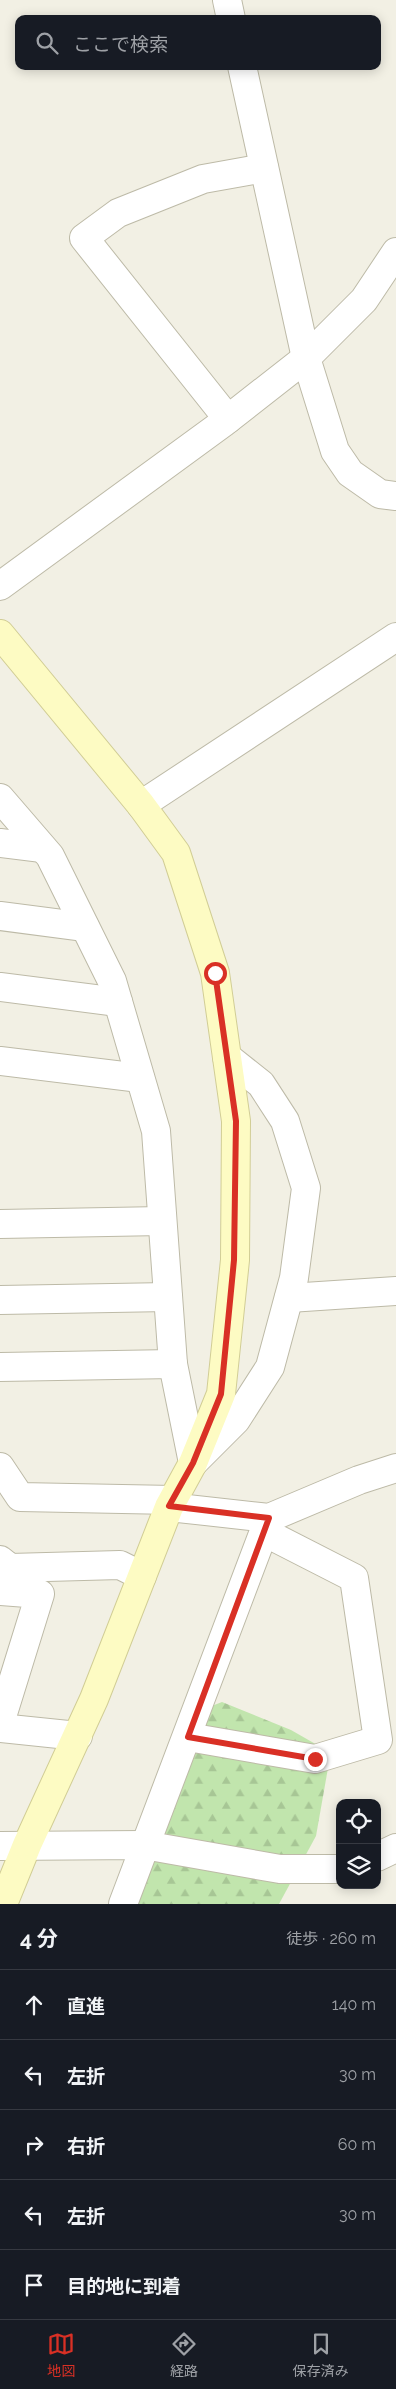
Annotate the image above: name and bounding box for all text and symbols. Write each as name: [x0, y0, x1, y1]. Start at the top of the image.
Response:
search box: [15, 15, 381, 70]
icon: search: [33, 29, 61, 57]
text: ここで検索: [73, 33, 168, 55]
route start: [204, 962, 227, 985]
route end: [304, 1748, 327, 1771]
map controls: [336, 1799, 381, 1889]
button: locate: [336, 1799, 381, 1844]
button: layers: [336, 1844, 381, 1889]
text: 4 分: [20, 1926, 58, 1951]
text: 徒歩 · 260 m: [286, 1929, 376, 1948]
icon: ahead: [20, 1991, 48, 2019]
text: 直進: [67, 1995, 105, 2017]
text: 140 m: [332, 1995, 376, 2014]
icon: left: [20, 2061, 48, 2089]
text: 左折: [67, 2065, 105, 2087]
text: 30 m: [339, 2065, 376, 2084]
icon: right: [20, 2131, 48, 2159]
text: 右折: [67, 2135, 105, 2157]
text: 60 m: [338, 2135, 376, 2154]
icon: left: [20, 2201, 48, 2229]
text: 左折: [67, 2205, 105, 2227]
text: 30 m: [339, 2205, 376, 2224]
icon: arrive: [20, 2271, 48, 2299]
text: 目的地に到着: [67, 2275, 181, 2297]
tab: 地図: [47, 2330, 75, 2380]
tab: 経路: [170, 2330, 198, 2380]
tab: 保存済み: [293, 2330, 349, 2380]

